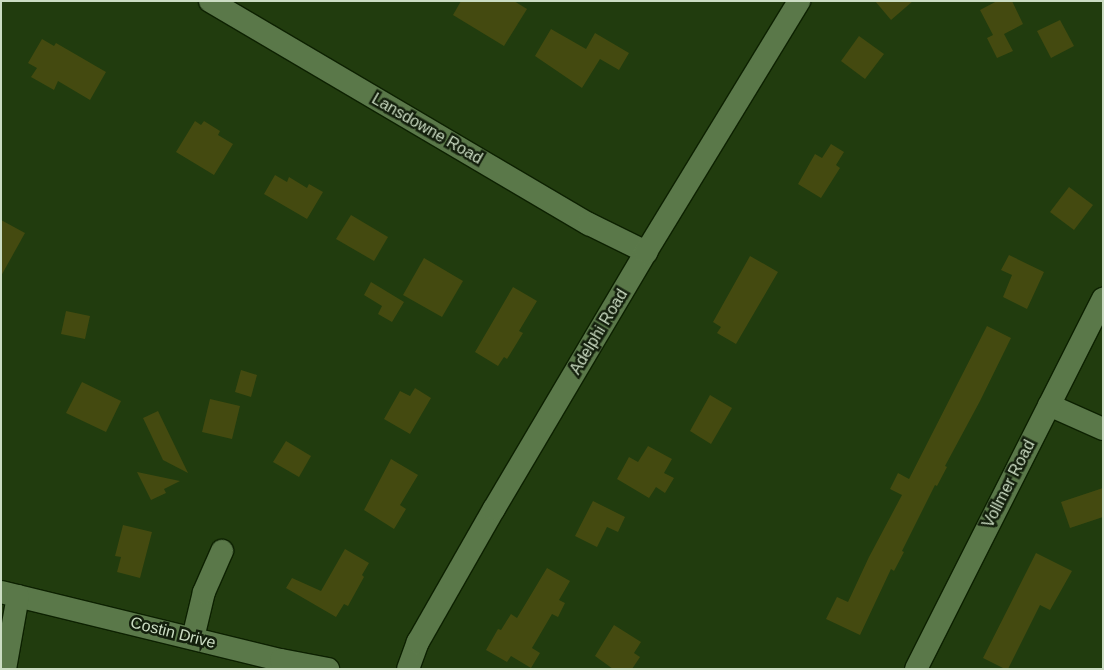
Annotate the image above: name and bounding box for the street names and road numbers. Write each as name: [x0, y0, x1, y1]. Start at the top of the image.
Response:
street label: Lansdowne Road: [368, 90, 486, 168]
street label: Adelphi Road: [566, 286, 632, 378]
street label: Vollmer Road: [979, 437, 1039, 531]
street label: Costin Drive: [128, 613, 218, 653]

